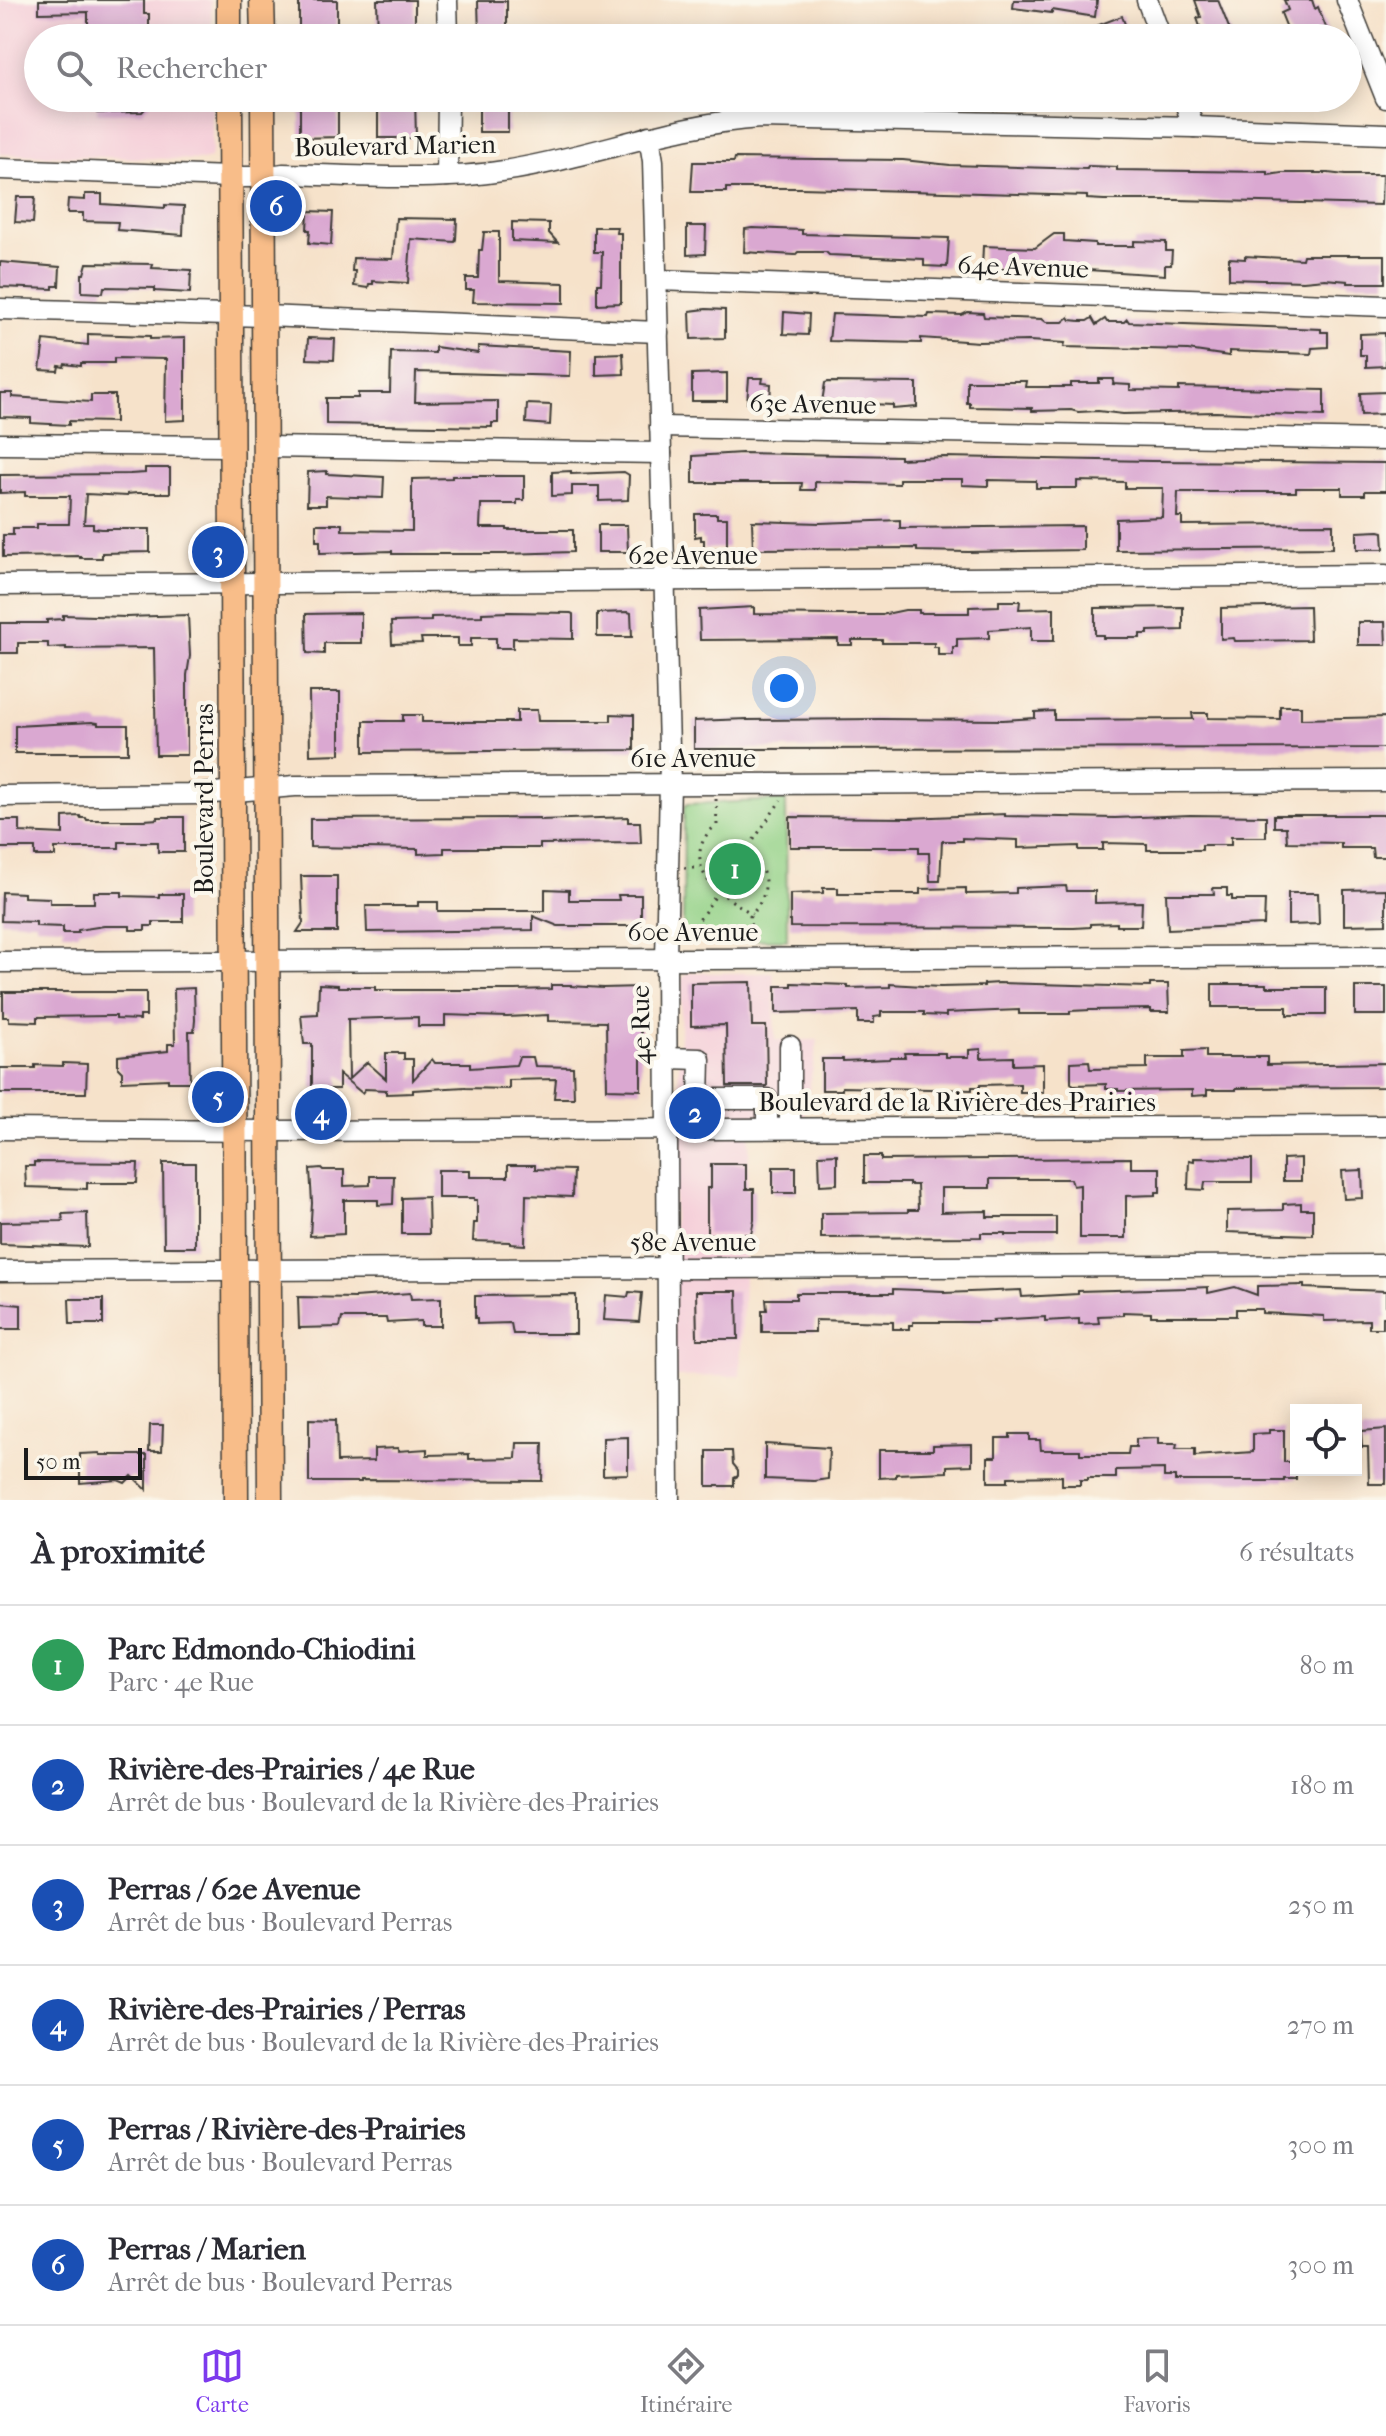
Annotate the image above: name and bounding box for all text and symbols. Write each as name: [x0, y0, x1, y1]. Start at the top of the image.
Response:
search box: [24, 24, 1362, 112]
icon: search: [52, 46, 96, 90]
text: Rechercher: [116, 51, 267, 86]
street label: Boulevard Marien: [294, 129, 496, 163]
pin: 6: [250, 176, 302, 236]
street label: 64e Avenue: [957, 249, 1089, 285]
street label: 63e Avenue: [749, 387, 877, 421]
pin: 3: [192, 522, 244, 582]
street label: 62e Avenue: [628, 540, 758, 571]
your location: [764, 668, 804, 708]
street label: Boulevard Perras: [189, 703, 220, 895]
street label: 61e Avenue: [630, 743, 756, 774]
pin: 1: [709, 839, 761, 899]
street label: 60e Avenue: [628, 917, 759, 948]
street label: 4e Rue: [625, 985, 657, 1065]
pin: 5: [192, 1067, 244, 1127]
pin: 2: [669, 1083, 721, 1143]
pin: 4: [295, 1084, 347, 1144]
street label: Boulevard de la Rivière-des-Prairies: [758, 1087, 1156, 1118]
street label: 58e Avenue: [630, 1227, 756, 1258]
map controls: [1290, 1404, 1362, 1476]
button: locate: [1290, 1404, 1362, 1476]
scale bar: [24, 1444, 142, 1480]
text: 50 m: [36, 1449, 81, 1475]
text: À proximité: [32, 1532, 205, 1572]
text: 6 résultats: [1239, 1537, 1354, 1568]
text: Parc Edmondo-Chiodini: [108, 1632, 415, 1667]
text: 1: [53, 1650, 63, 1681]
text: 80 m: [1299, 1650, 1354, 1681]
text: Parc · 4e Rue: [108, 1667, 254, 1698]
text: Rivière-des-Prairies / 4e Rue: [108, 1752, 475, 1787]
text: 2: [51, 1770, 65, 1801]
text: 180 m: [1290, 1770, 1354, 1801]
text: Arrêt de bus · Boulevard de la Rivière-des-Prairies: [108, 1787, 659, 1818]
text: Perras / 62e Avenue: [108, 1872, 361, 1907]
text: 3: [53, 1890, 63, 1921]
text: 250 m: [1288, 1890, 1354, 1921]
text: Arrêt de bus · Boulevard Perras: [108, 1907, 452, 1938]
text: Rivière-des-Prairies / Perras: [108, 1992, 466, 2027]
text: 4: [50, 2010, 66, 2041]
text: 270 m: [1287, 2010, 1354, 2041]
text: Arrêt de bus · Boulevard de la Rivière-des-Prairies: [108, 2027, 659, 2058]
text: Perras / Rivière-des-Prairies: [108, 2112, 466, 2147]
text: 5: [52, 2130, 64, 2161]
text: 300 m: [1287, 2130, 1354, 2161]
text: Arrêt de bus · Boulevard Perras: [108, 2147, 452, 2178]
text: Perras / Marien: [108, 2232, 306, 2267]
text: 6: [51, 2250, 65, 2281]
text: 300 m: [1287, 2250, 1354, 2281]
text: Arrêt de bus · Boulevard Perras: [108, 2267, 452, 2298]
tab: Carte: [196, 2344, 249, 2418]
tab: Itinéraire: [640, 2344, 732, 2418]
tab: Favoris: [1123, 2344, 1190, 2418]

